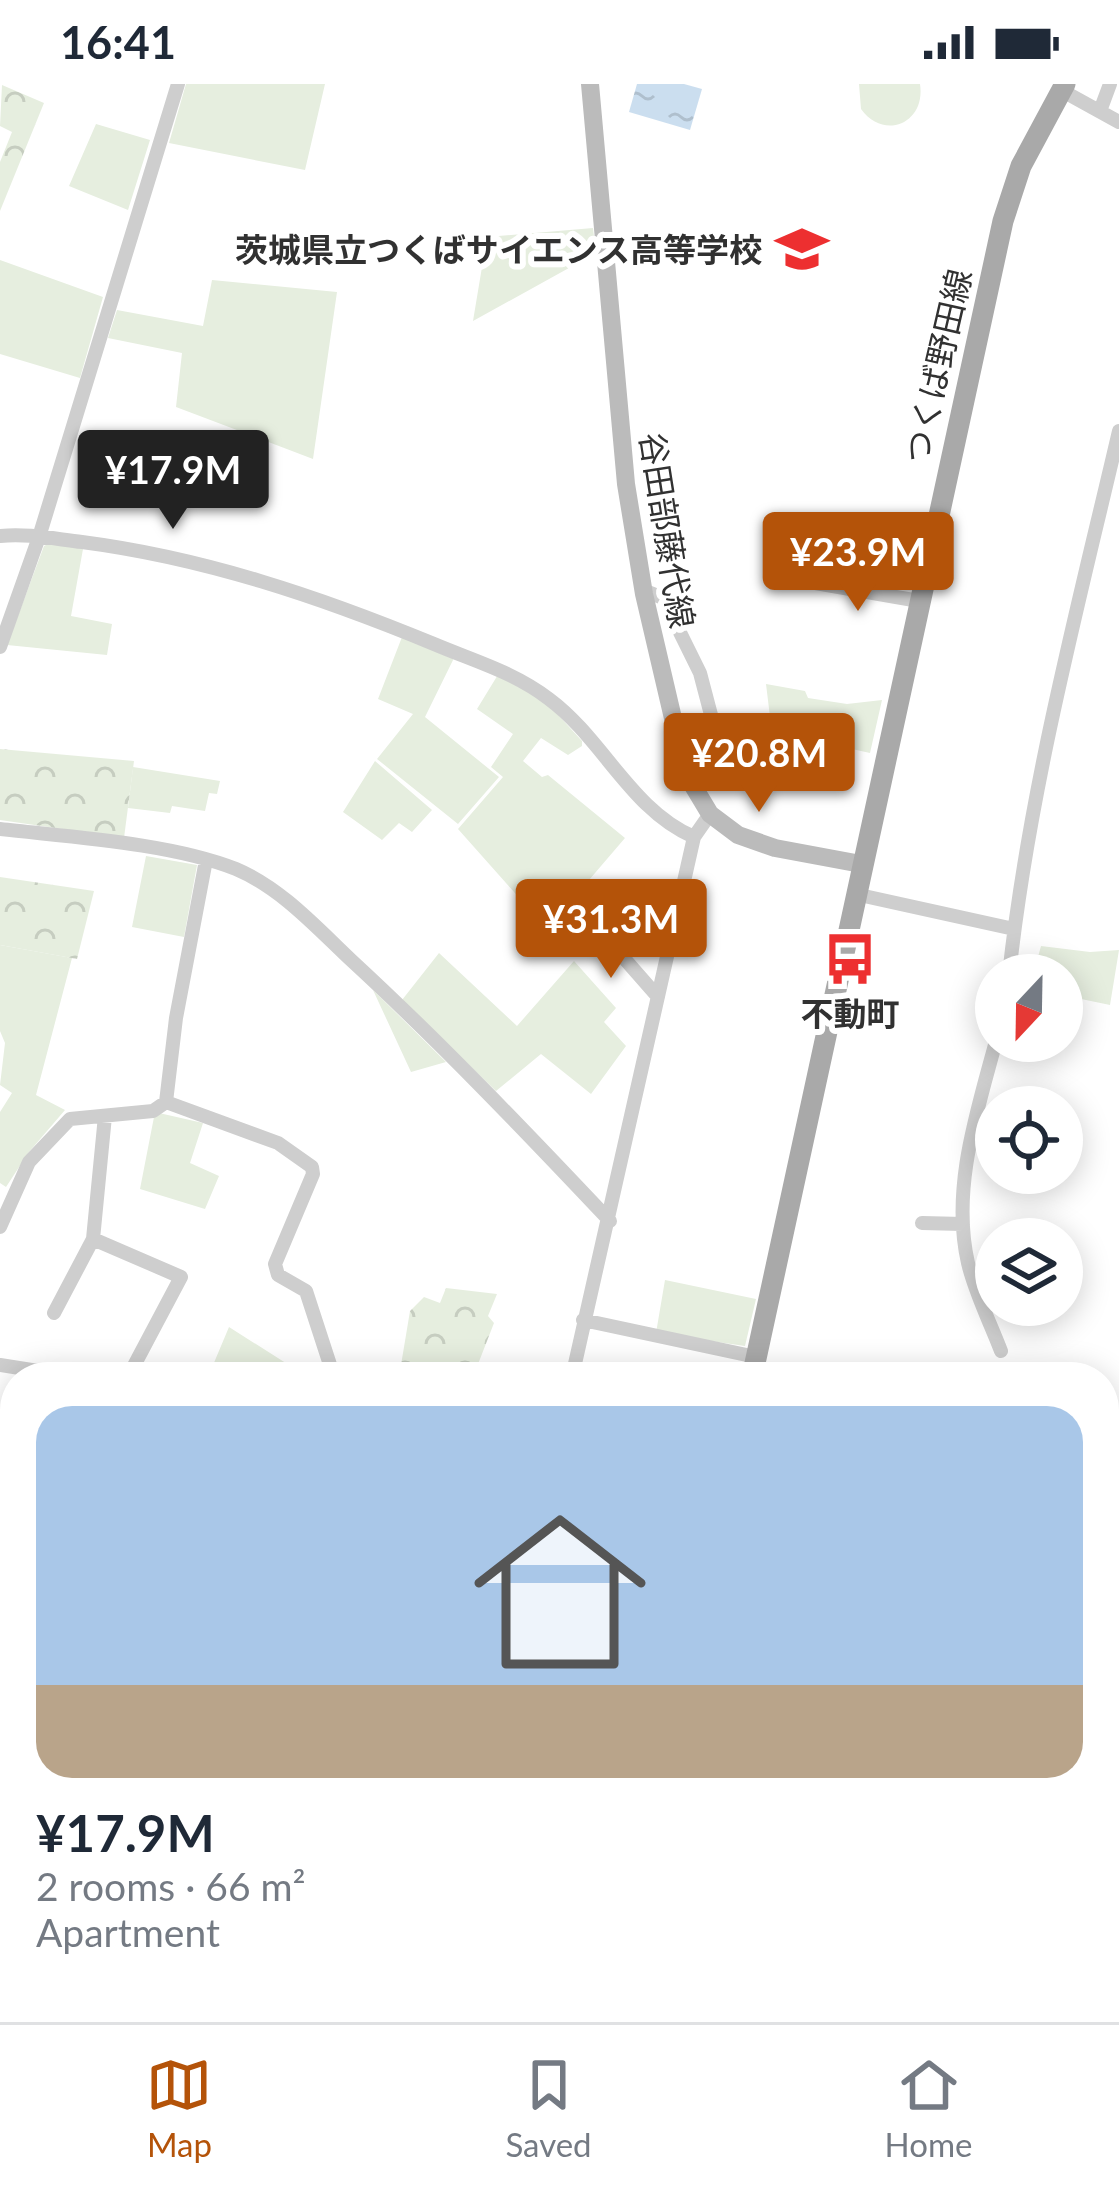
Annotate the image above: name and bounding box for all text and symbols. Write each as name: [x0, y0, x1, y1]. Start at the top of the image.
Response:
text: 16:41: [60, 15, 176, 69]
school or university icon: 茨城県立つくばサイエンス高等学校: [773, 220, 831, 278]
place label: 茨城県立つくばサイエンス高等学校: [235, 229, 762, 269]
street label: つくば野田線: [895, 265, 979, 467]
street label: 谷田部藤代線: [633, 429, 703, 631]
pin: ¥17.9M: [75, 430, 271, 532]
text: ¥17.9M: [105, 446, 241, 492]
pin: ¥23.9M: [760, 512, 956, 614]
text: ¥23.9M: [790, 528, 926, 574]
pin: ¥20.8M: [661, 713, 857, 815]
text: ¥20.8M: [691, 729, 827, 775]
pin: ¥31.3M: [513, 879, 709, 981]
text: ¥31.3M: [543, 895, 679, 941]
bus stop icon: 不動町: [821, 930, 879, 988]
north arrow: [975, 954, 1083, 1062]
map controls: [975, 954, 1083, 1326]
place label: 不動町: [801, 993, 900, 1033]
button: locate: [975, 1086, 1083, 1194]
button: layers: [975, 1218, 1083, 1326]
icon: home: [452, 1484, 668, 1700]
text: ¥17.9M: [36, 1802, 215, 1863]
text: 2 rooms · 66 m²: [36, 1863, 306, 1909]
text: Apartment: [36, 1909, 220, 1955]
tab: Map: [146, 2052, 212, 2164]
tab: Saved: [505, 2052, 592, 2164]
tab: Home: [885, 2052, 973, 2164]

